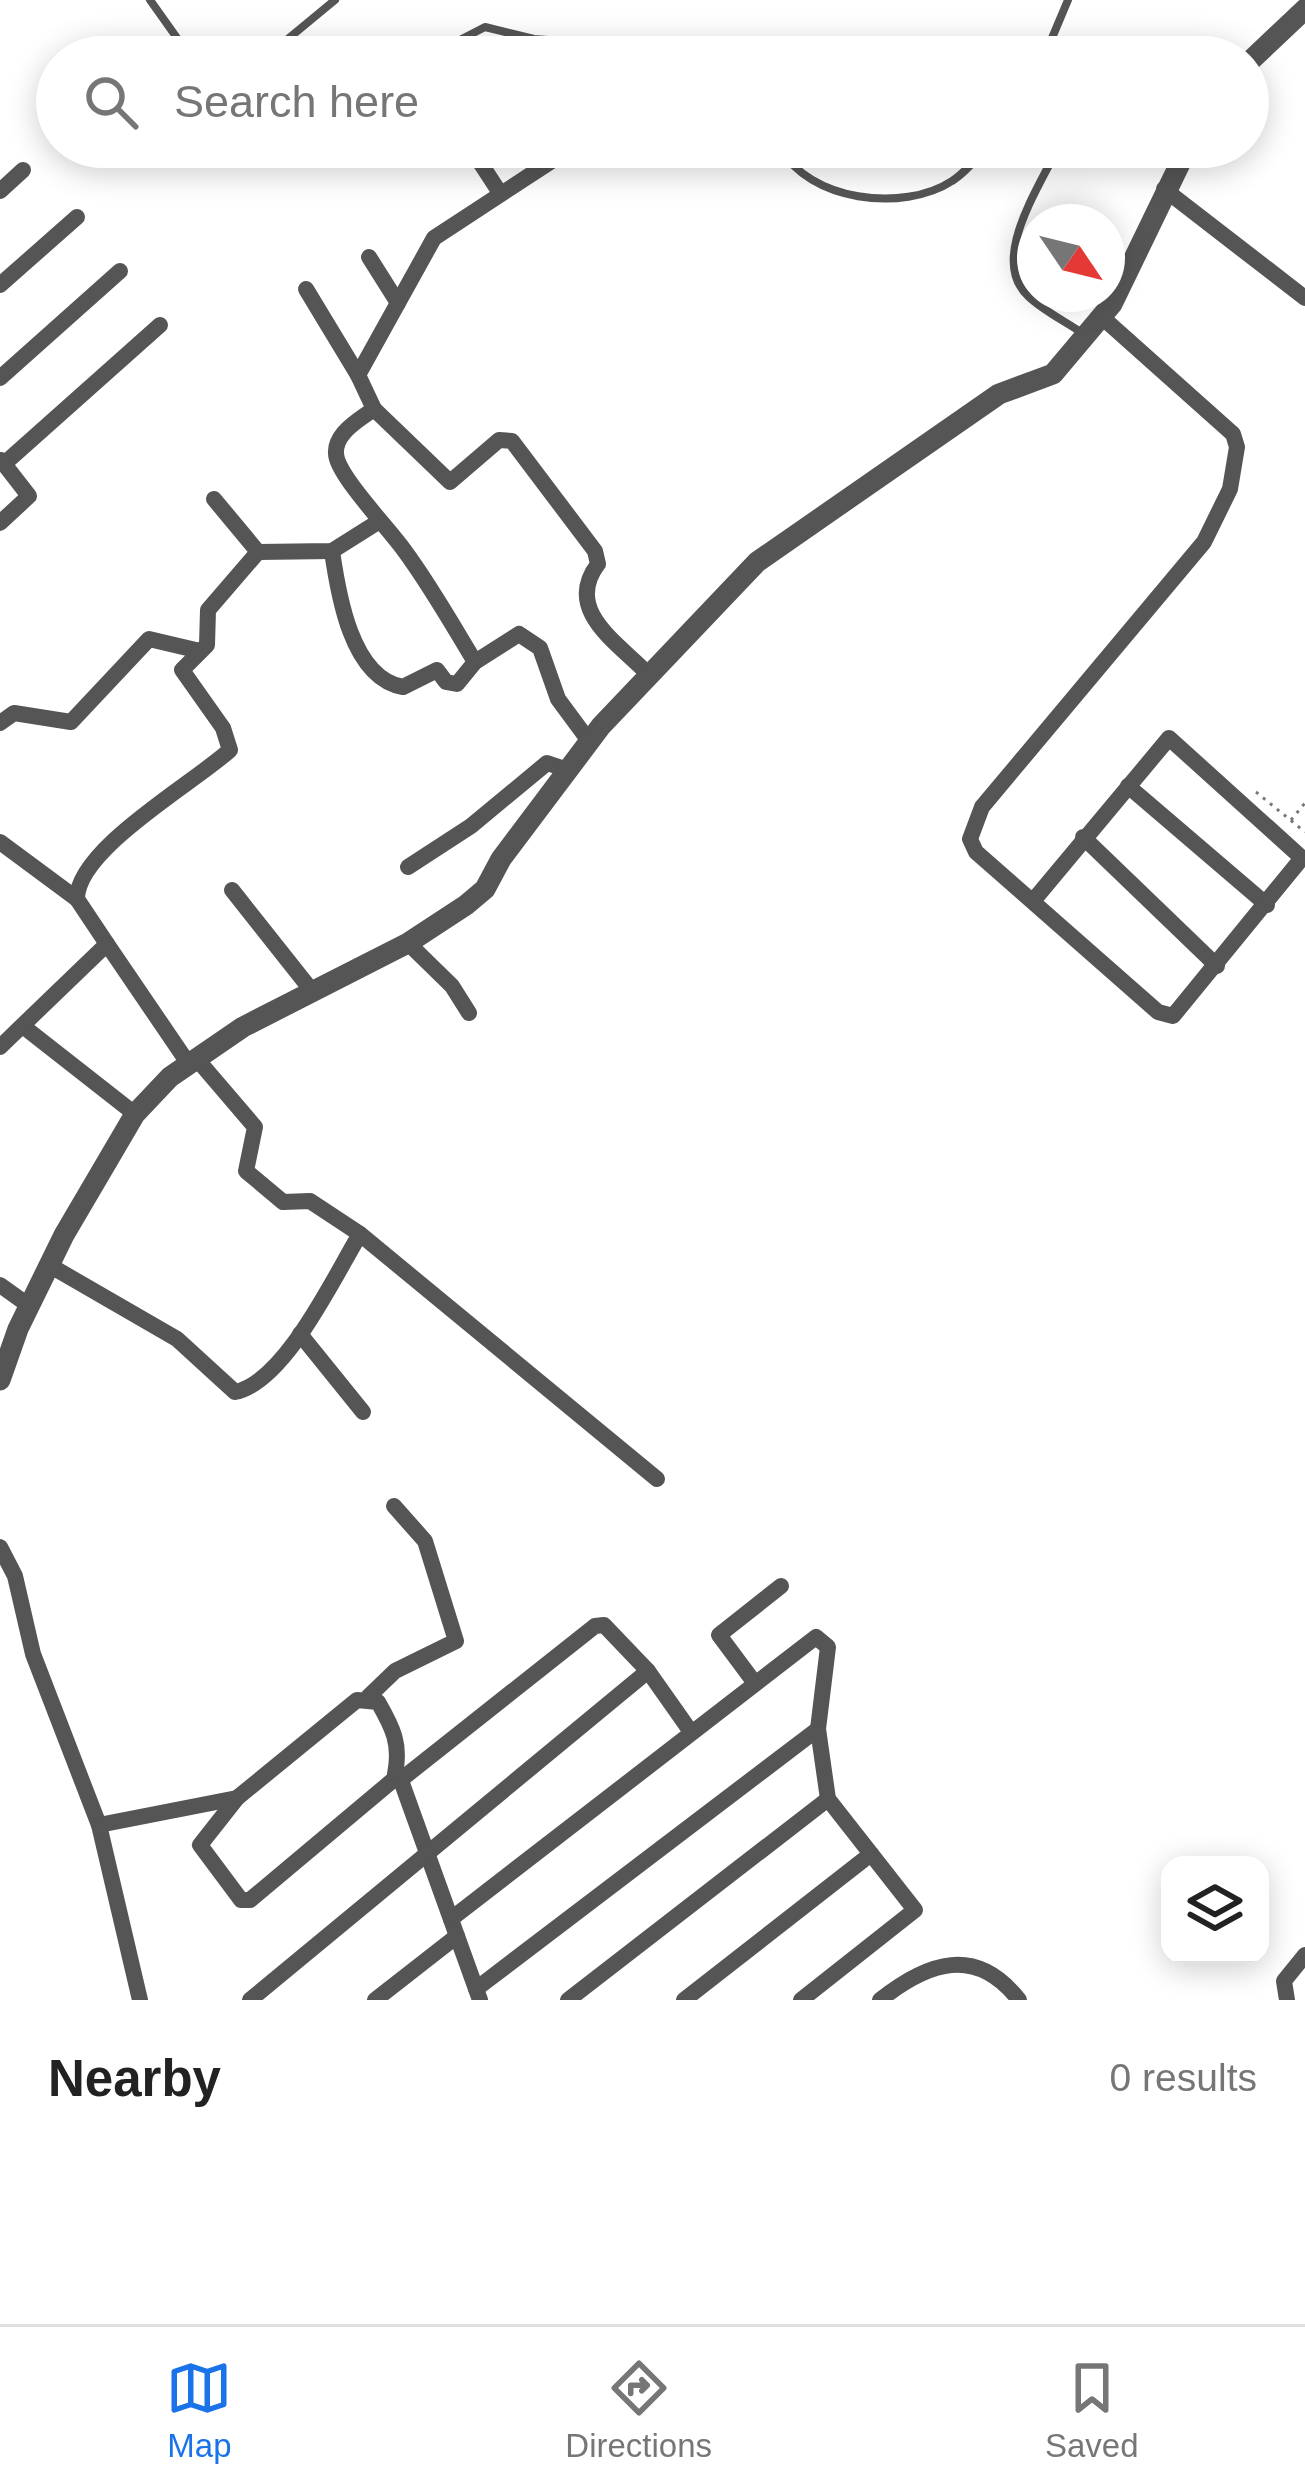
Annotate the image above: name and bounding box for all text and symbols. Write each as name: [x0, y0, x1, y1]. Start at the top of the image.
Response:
search box: [36, 36, 1269, 168]
icon: search: [78, 69, 144, 135]
text: Search here: [174, 76, 419, 127]
north arrow: [1017, 204, 1125, 312]
map controls: [1161, 1856, 1269, 1964]
button: layers: [1161, 1856, 1269, 1964]
text: Nearby: [48, 2050, 221, 2107]
text: 0 results: [1110, 2056, 1257, 2099]
tab: Map: [166, 2355, 232, 2465]
tab: Directions: [565, 2355, 712, 2465]
tab: Saved: [1045, 2355, 1139, 2465]

